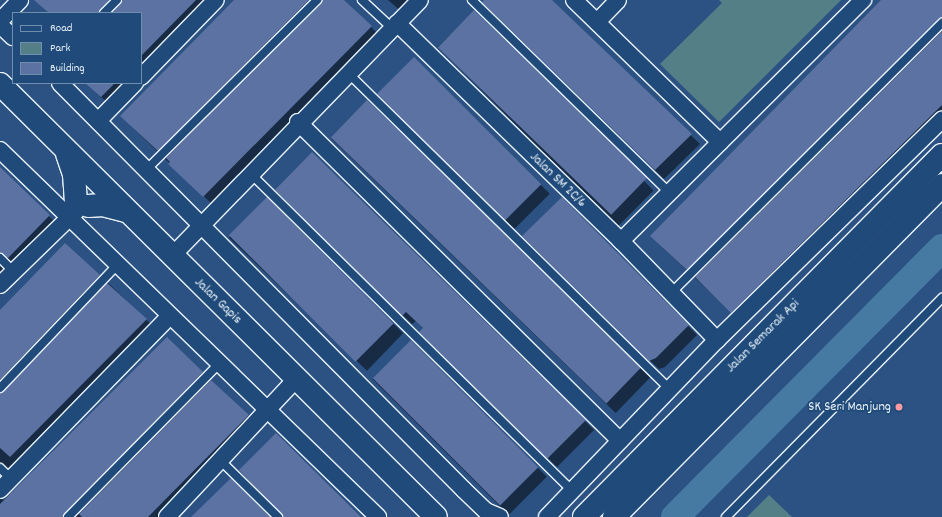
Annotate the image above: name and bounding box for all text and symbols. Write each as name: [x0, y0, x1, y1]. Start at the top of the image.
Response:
legend: [12, 12, 142, 84]
text: Road: [50, 20, 72, 37]
text: Park: [50, 40, 70, 57]
text: Building: [50, 60, 85, 77]
street label: Jalan SM 2C/6: [526, 149, 590, 211]
street label: Jalan Gapis: [191, 274, 245, 328]
street label: Jalan Semarak Api: [723, 296, 803, 376]
place label: SK Seri Manjung: [808, 399, 891, 415]
marker: SK Seri Manjung: [894, 402, 904, 412]

